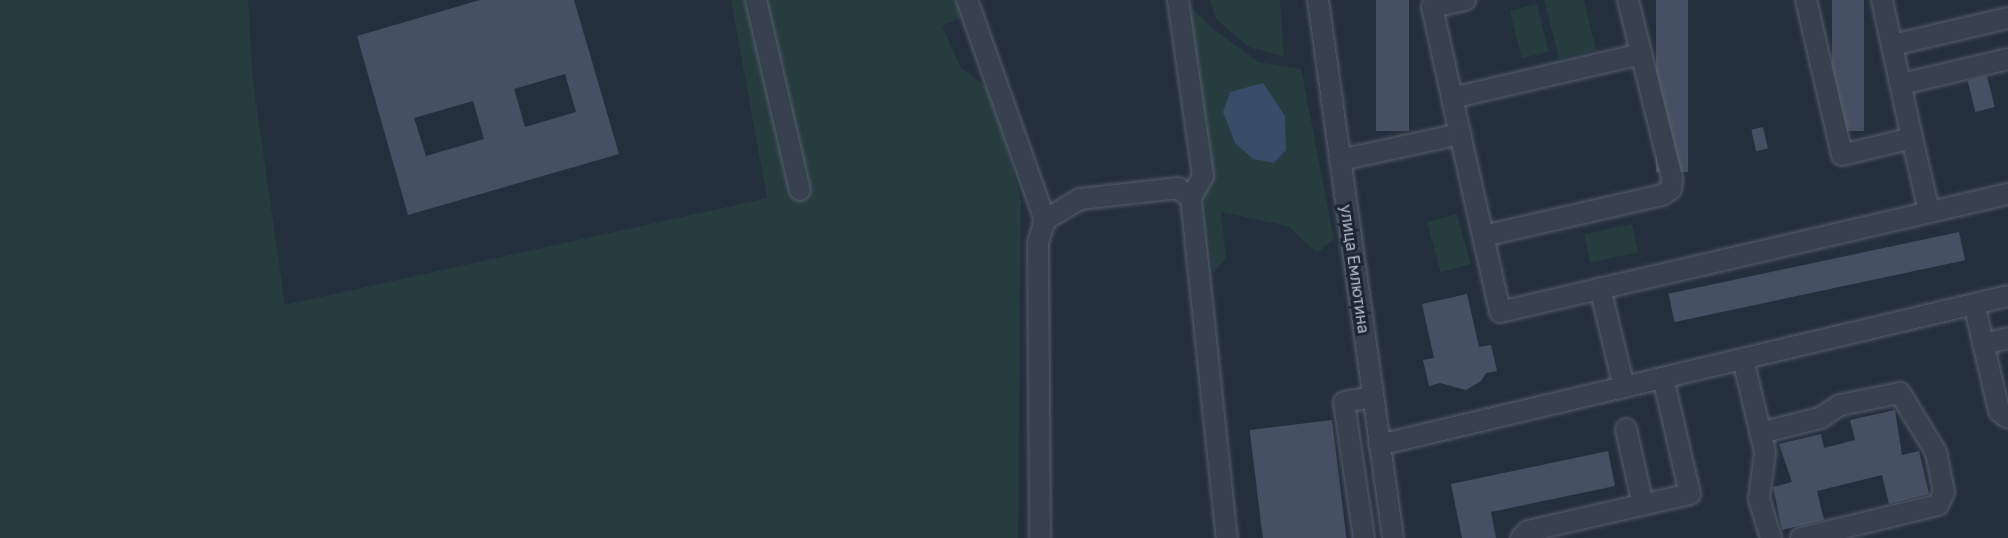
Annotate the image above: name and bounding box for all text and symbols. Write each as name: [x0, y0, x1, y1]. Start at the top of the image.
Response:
street label: улица Емлютина: [1336, 203, 1374, 335]

